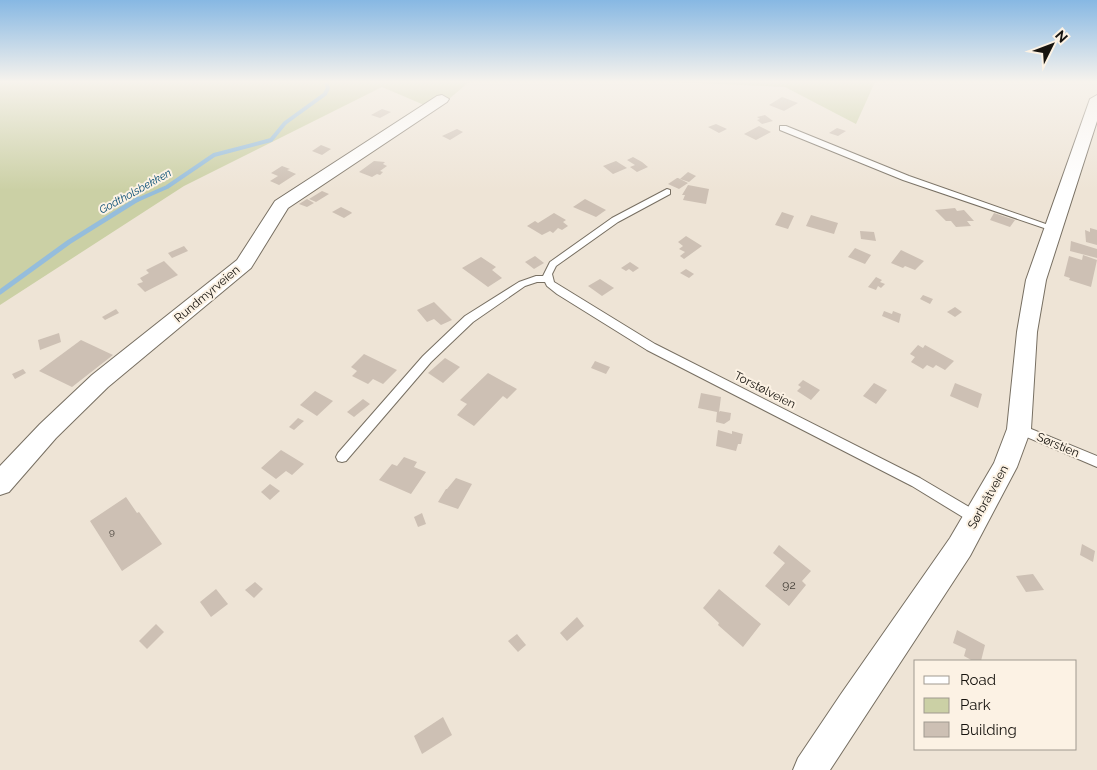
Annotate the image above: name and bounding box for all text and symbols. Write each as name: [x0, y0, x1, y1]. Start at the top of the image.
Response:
north arrow: [1027, 20, 1077, 70]
text: N: [1052, 27, 1071, 46]
water label: Godtholsbekken: [97, 166, 174, 217]
street label: Rundmyrveien: [172, 263, 242, 325]
street label: Torstølveien: [732, 369, 798, 411]
street label: Sørstien: [1035, 430, 1081, 460]
street label: Sørbråtveien: [965, 463, 1011, 531]
house number: 9: [109, 526, 115, 537]
house number: 92: [782, 578, 796, 592]
legend: [914, 660, 1077, 750]
text: Road: [960, 671, 996, 689]
text: Park: [960, 696, 991, 714]
text: Building: [960, 721, 1017, 739]

